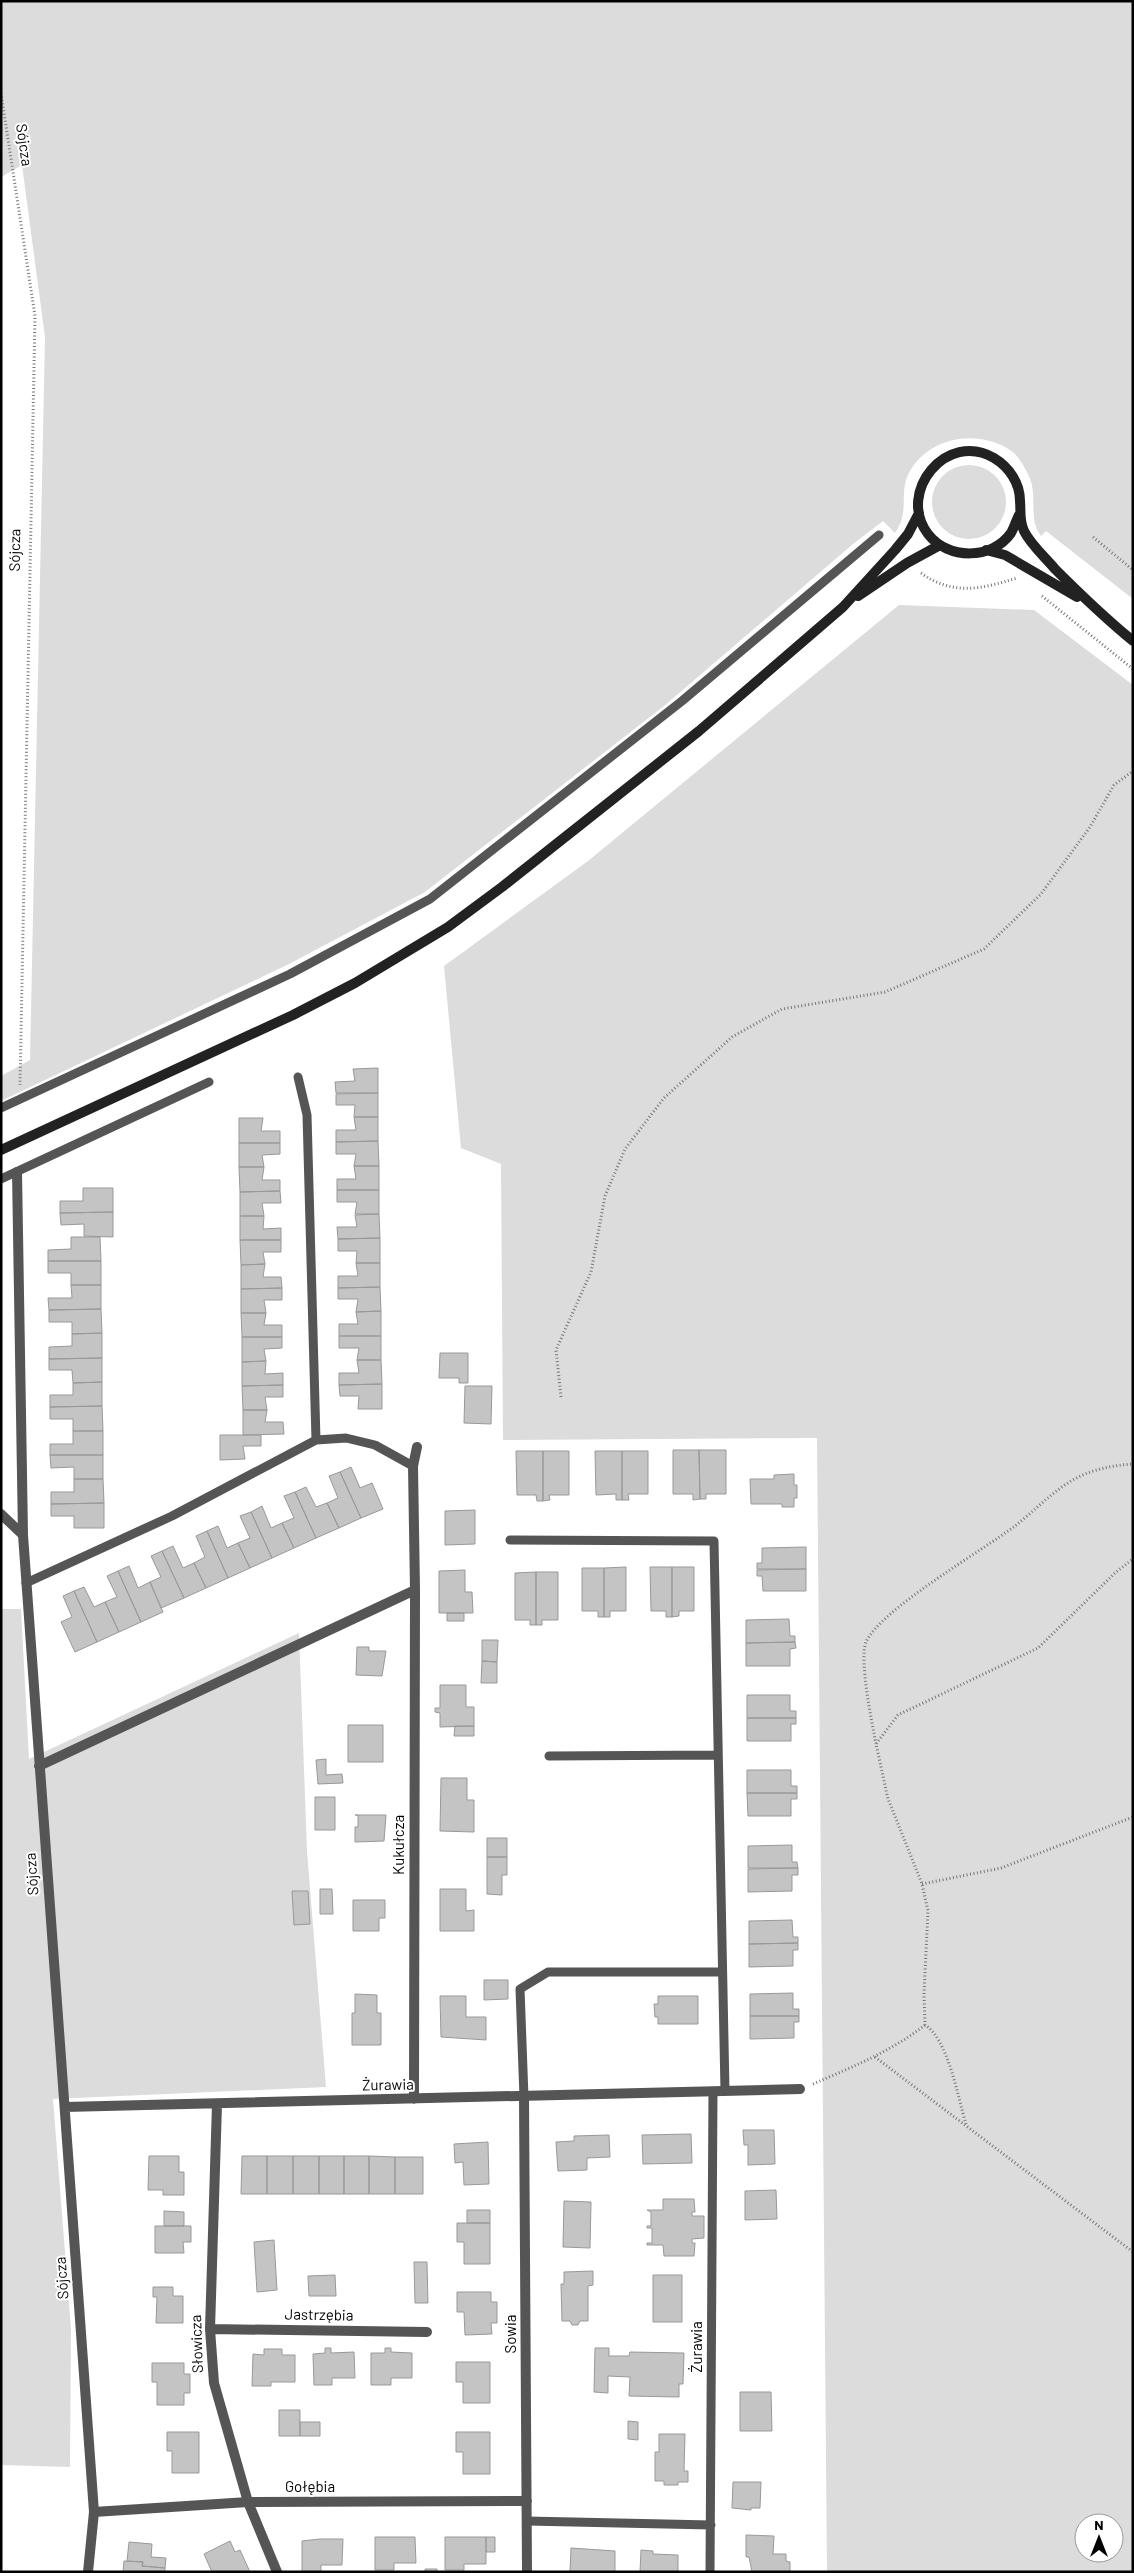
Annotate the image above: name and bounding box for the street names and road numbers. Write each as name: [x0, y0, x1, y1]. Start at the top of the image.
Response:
street label: Sójcza: [13, 122, 37, 167]
street label: Sójcza: [5, 528, 23, 571]
street label: Kukułcza: [389, 1815, 407, 1875]
street label: Sójcza: [21, 1852, 41, 1896]
street label: Żurawia: [362, 2075, 414, 2093]
street label: Sójcza: [51, 2256, 71, 2300]
street label: Jastrzębia: [284, 2304, 354, 2324]
street label: Słowicza: [186, 2314, 206, 2374]
street label: Sowia: [501, 2315, 519, 2353]
street label: Żurawia: [687, 2321, 705, 2373]
street label: Gołębia: [285, 2477, 335, 2495]

